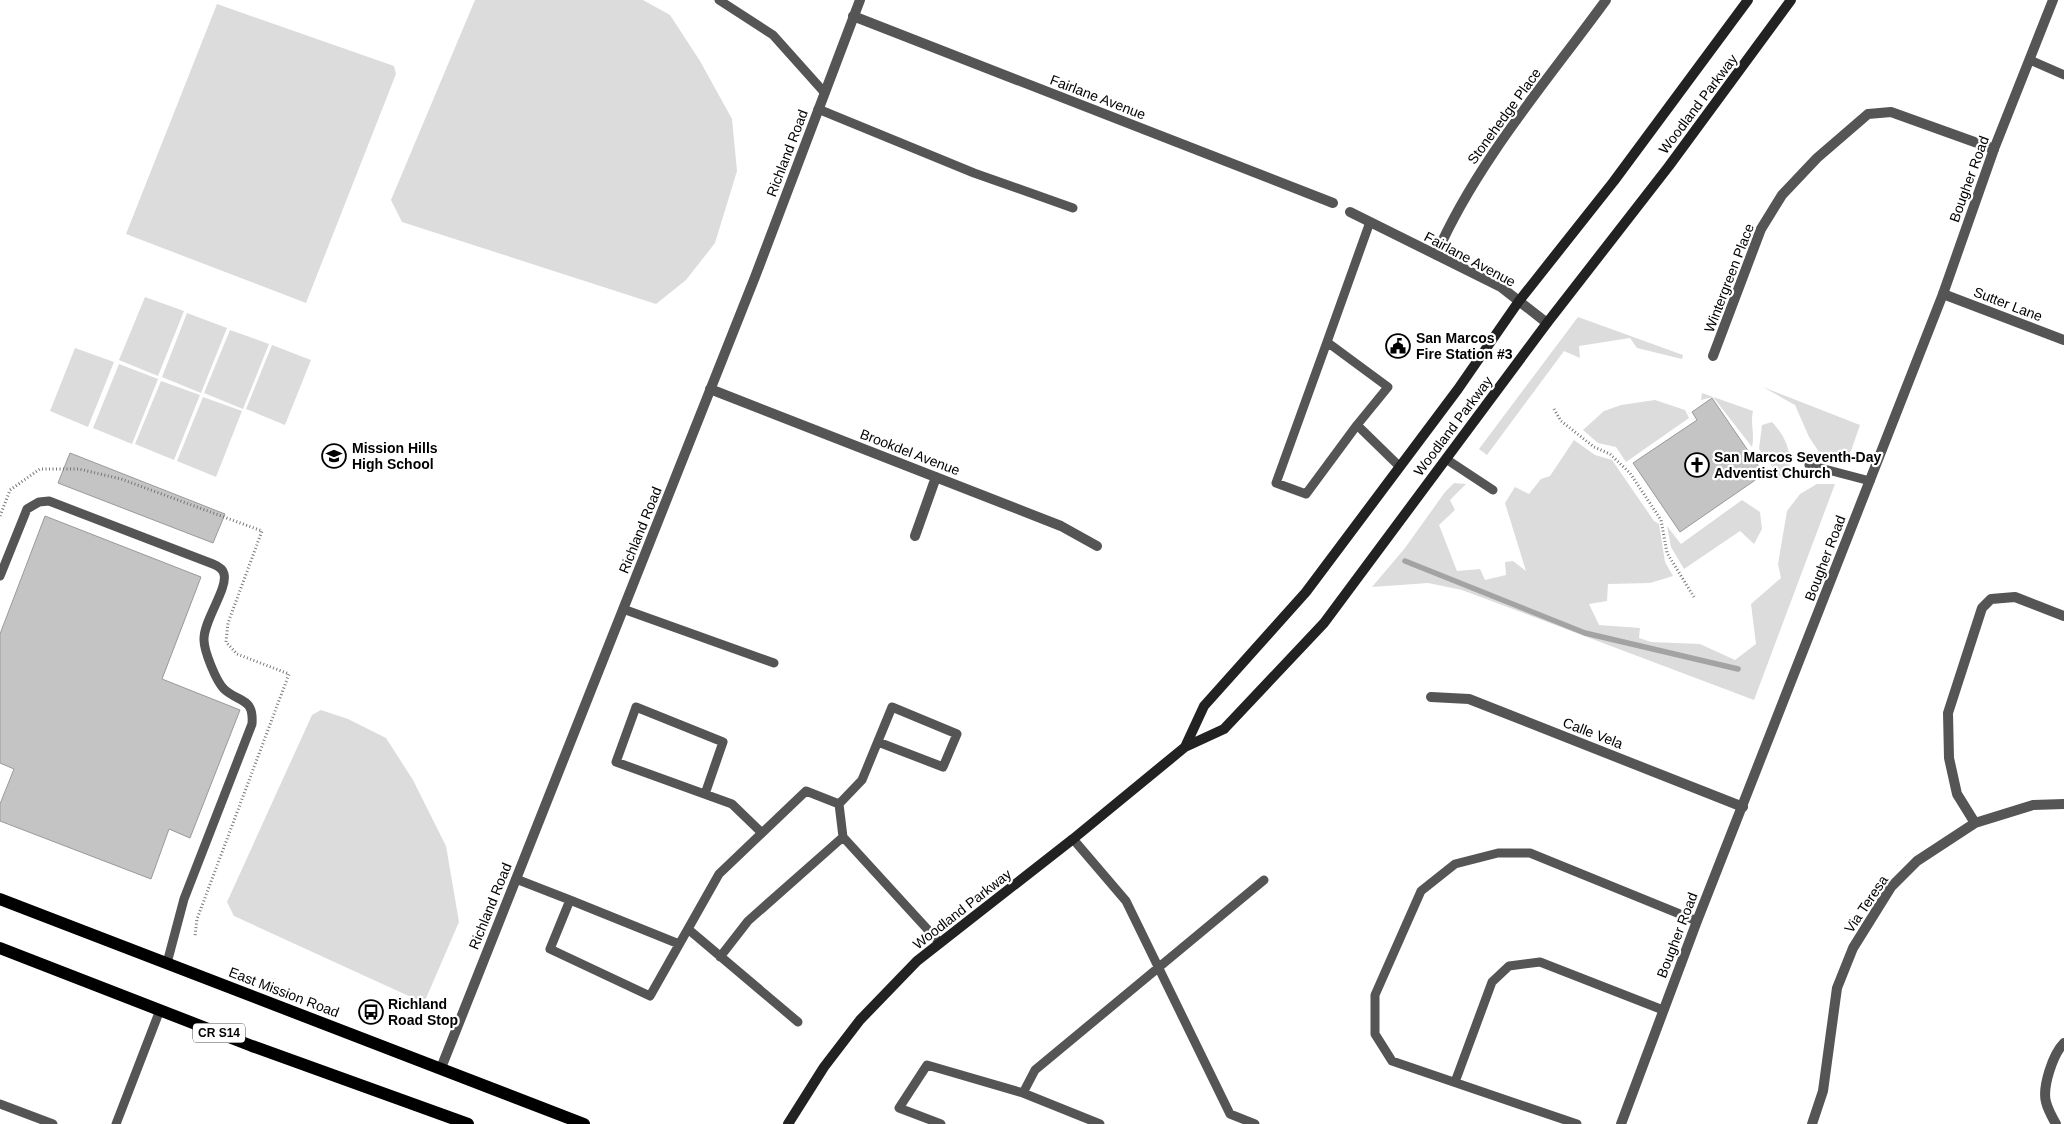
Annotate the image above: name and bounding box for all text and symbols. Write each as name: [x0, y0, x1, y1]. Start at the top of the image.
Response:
street label: Woodland Parkway: [1655, 51, 1741, 157]
street label: Stonehedge Place: [1464, 65, 1544, 167]
street label: Fairlane Avenue: [1048, 71, 1148, 123]
street label: Richland Road: [763, 107, 811, 199]
street label: Bougher Road: [1946, 134, 1992, 224]
street label: Wintergreen Place: [1701, 221, 1757, 335]
street label: Fairlane Avenue: [1422, 228, 1518, 290]
street label: Sutter Lane: [1971, 284, 2045, 325]
place label: San Marcos Fire Station #3: [1416, 330, 1513, 362]
public building icon: San Marcos Fire Station #3: [1385, 333, 1411, 359]
street label: Woodland Parkway: [1410, 373, 1496, 479]
street label: Brookdel Avenue: [858, 426, 962, 478]
place label: Mission Hills High School: [352, 440, 438, 472]
school or university icon: Mission Hills High School: [321, 443, 347, 469]
place label: San Marcos Seventh-Day Adventist Church: [1714, 449, 1881, 481]
church icon: San Marcos Seventh-Day Adventist Church: [1684, 452, 1710, 478]
street label: Richland Road: [615, 484, 665, 576]
street label: Bougher Road: [1801, 513, 1849, 603]
street label: Calle Vela: [1561, 714, 1625, 752]
street label: Richland Road: [465, 860, 515, 952]
street label: Woodland Parkway: [910, 866, 1014, 952]
street label: Via Teresa: [1841, 872, 1891, 936]
street label: Bougher Road: [1653, 890, 1701, 980]
street label: East Mission Road: [227, 964, 341, 1020]
place label: Richland Road Stop: [388, 996, 458, 1028]
bus stop icon: Richland Road Stop: [358, 999, 384, 1025]
road number: CR S14: [193, 1024, 245, 1042]

